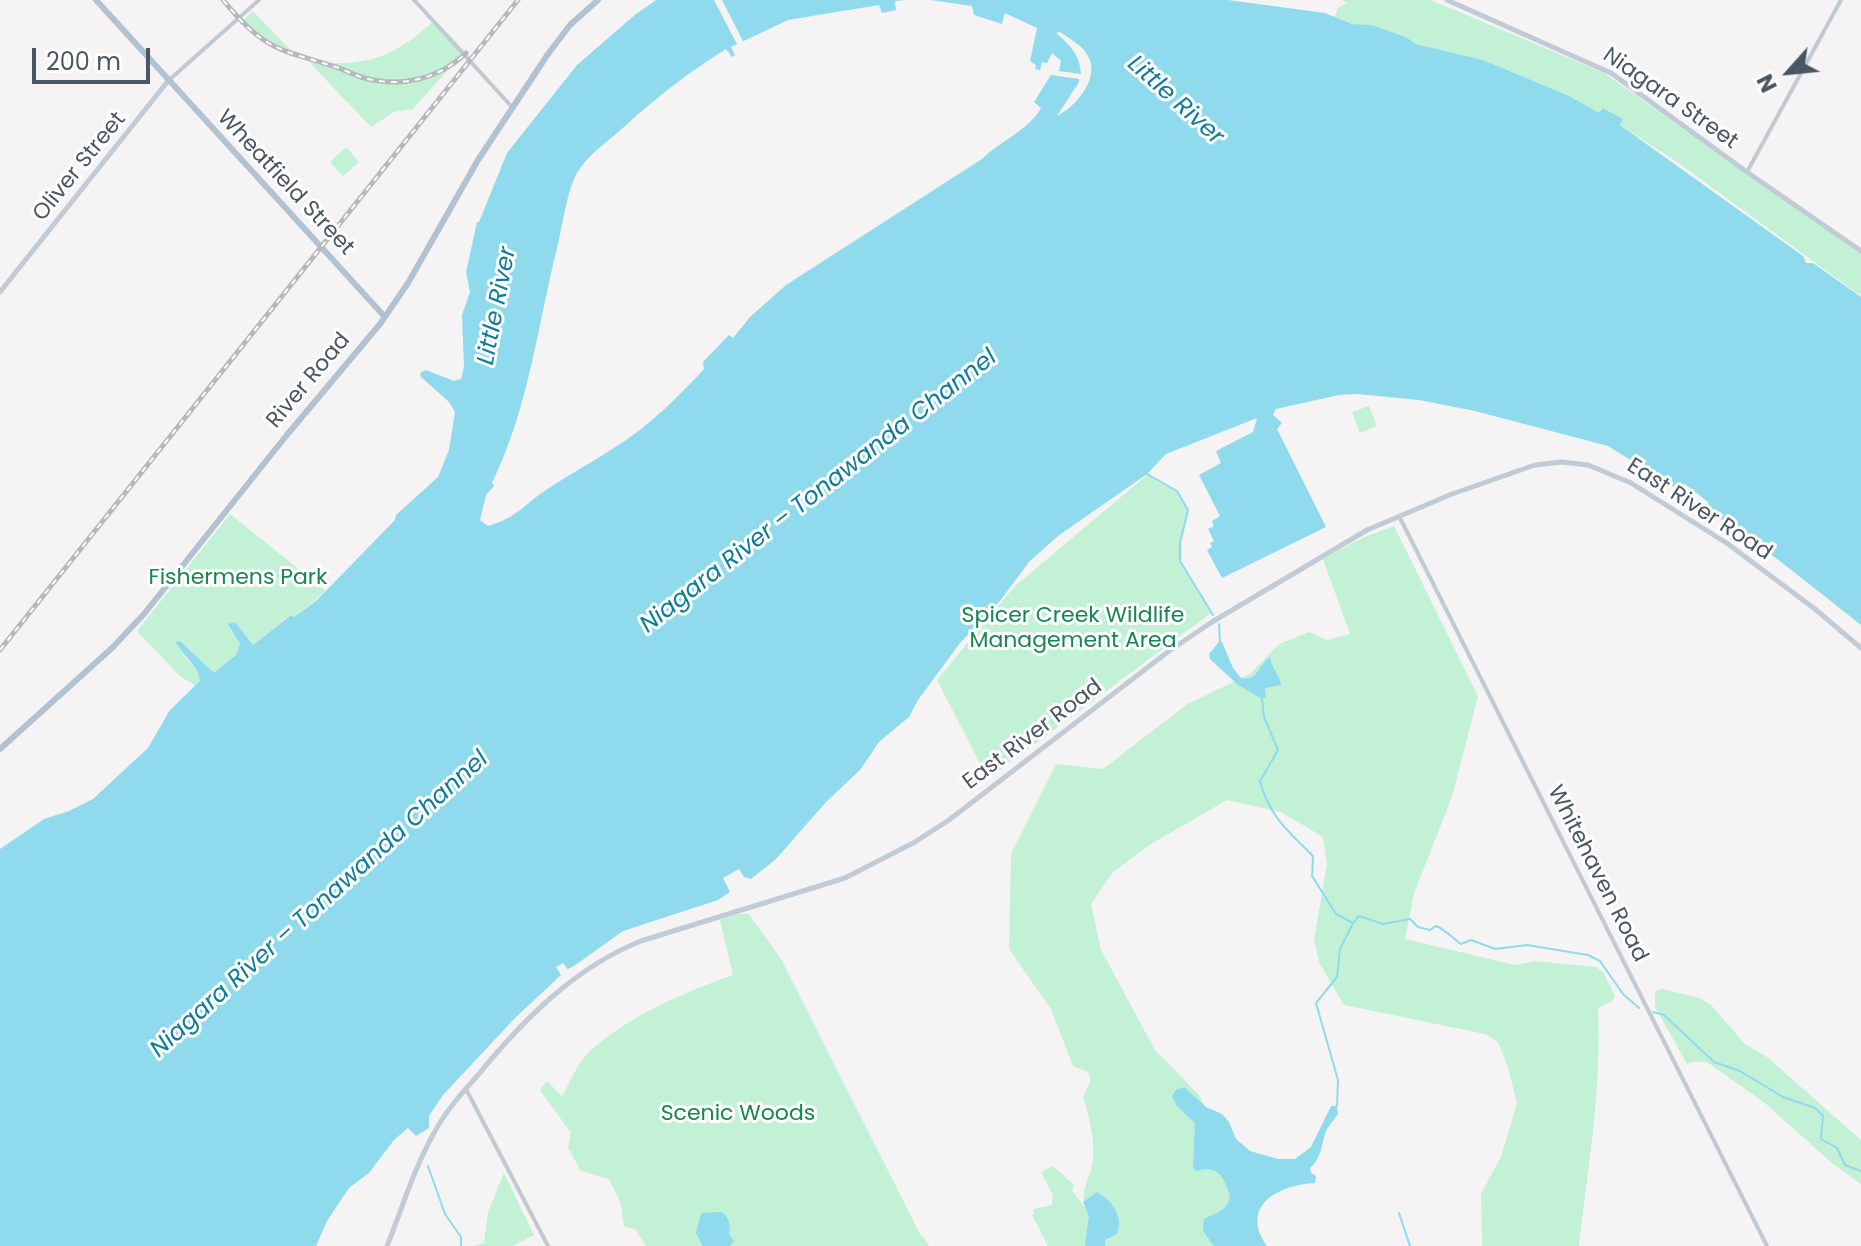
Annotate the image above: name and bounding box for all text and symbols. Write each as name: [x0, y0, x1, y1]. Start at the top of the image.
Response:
scale bar: [36, 32, 154, 82]
north arrow: [1749, 32, 1829, 112]
street label: Niagara Street: [1597, 43, 1743, 155]
text: 200 m: [46, 45, 121, 78]
water label: Little River: [1121, 50, 1229, 152]
text: N: [1750, 69, 1785, 98]
street label: Wheatfield Street: [211, 105, 359, 261]
street label: Oliver Street: [28, 107, 132, 227]
water label: Little River: [472, 245, 524, 367]
street label: River Road: [262, 328, 356, 434]
water label: Niagara River – Tonawanda Channel: [635, 344, 1003, 640]
street label: East River Road: [1622, 453, 1776, 567]
park label: Fishermens Park: [149, 565, 327, 591]
park label: Spicer Creek Wildlife Management Area: [962, 603, 1184, 654]
street label: East River Road: [958, 674, 1108, 796]
water label: Niagara River – Tonawanda Channel: [145, 746, 495, 1064]
street label: Whitehaven Road: [1541, 781, 1653, 967]
park label: Scenic Woods: [661, 1101, 815, 1127]

